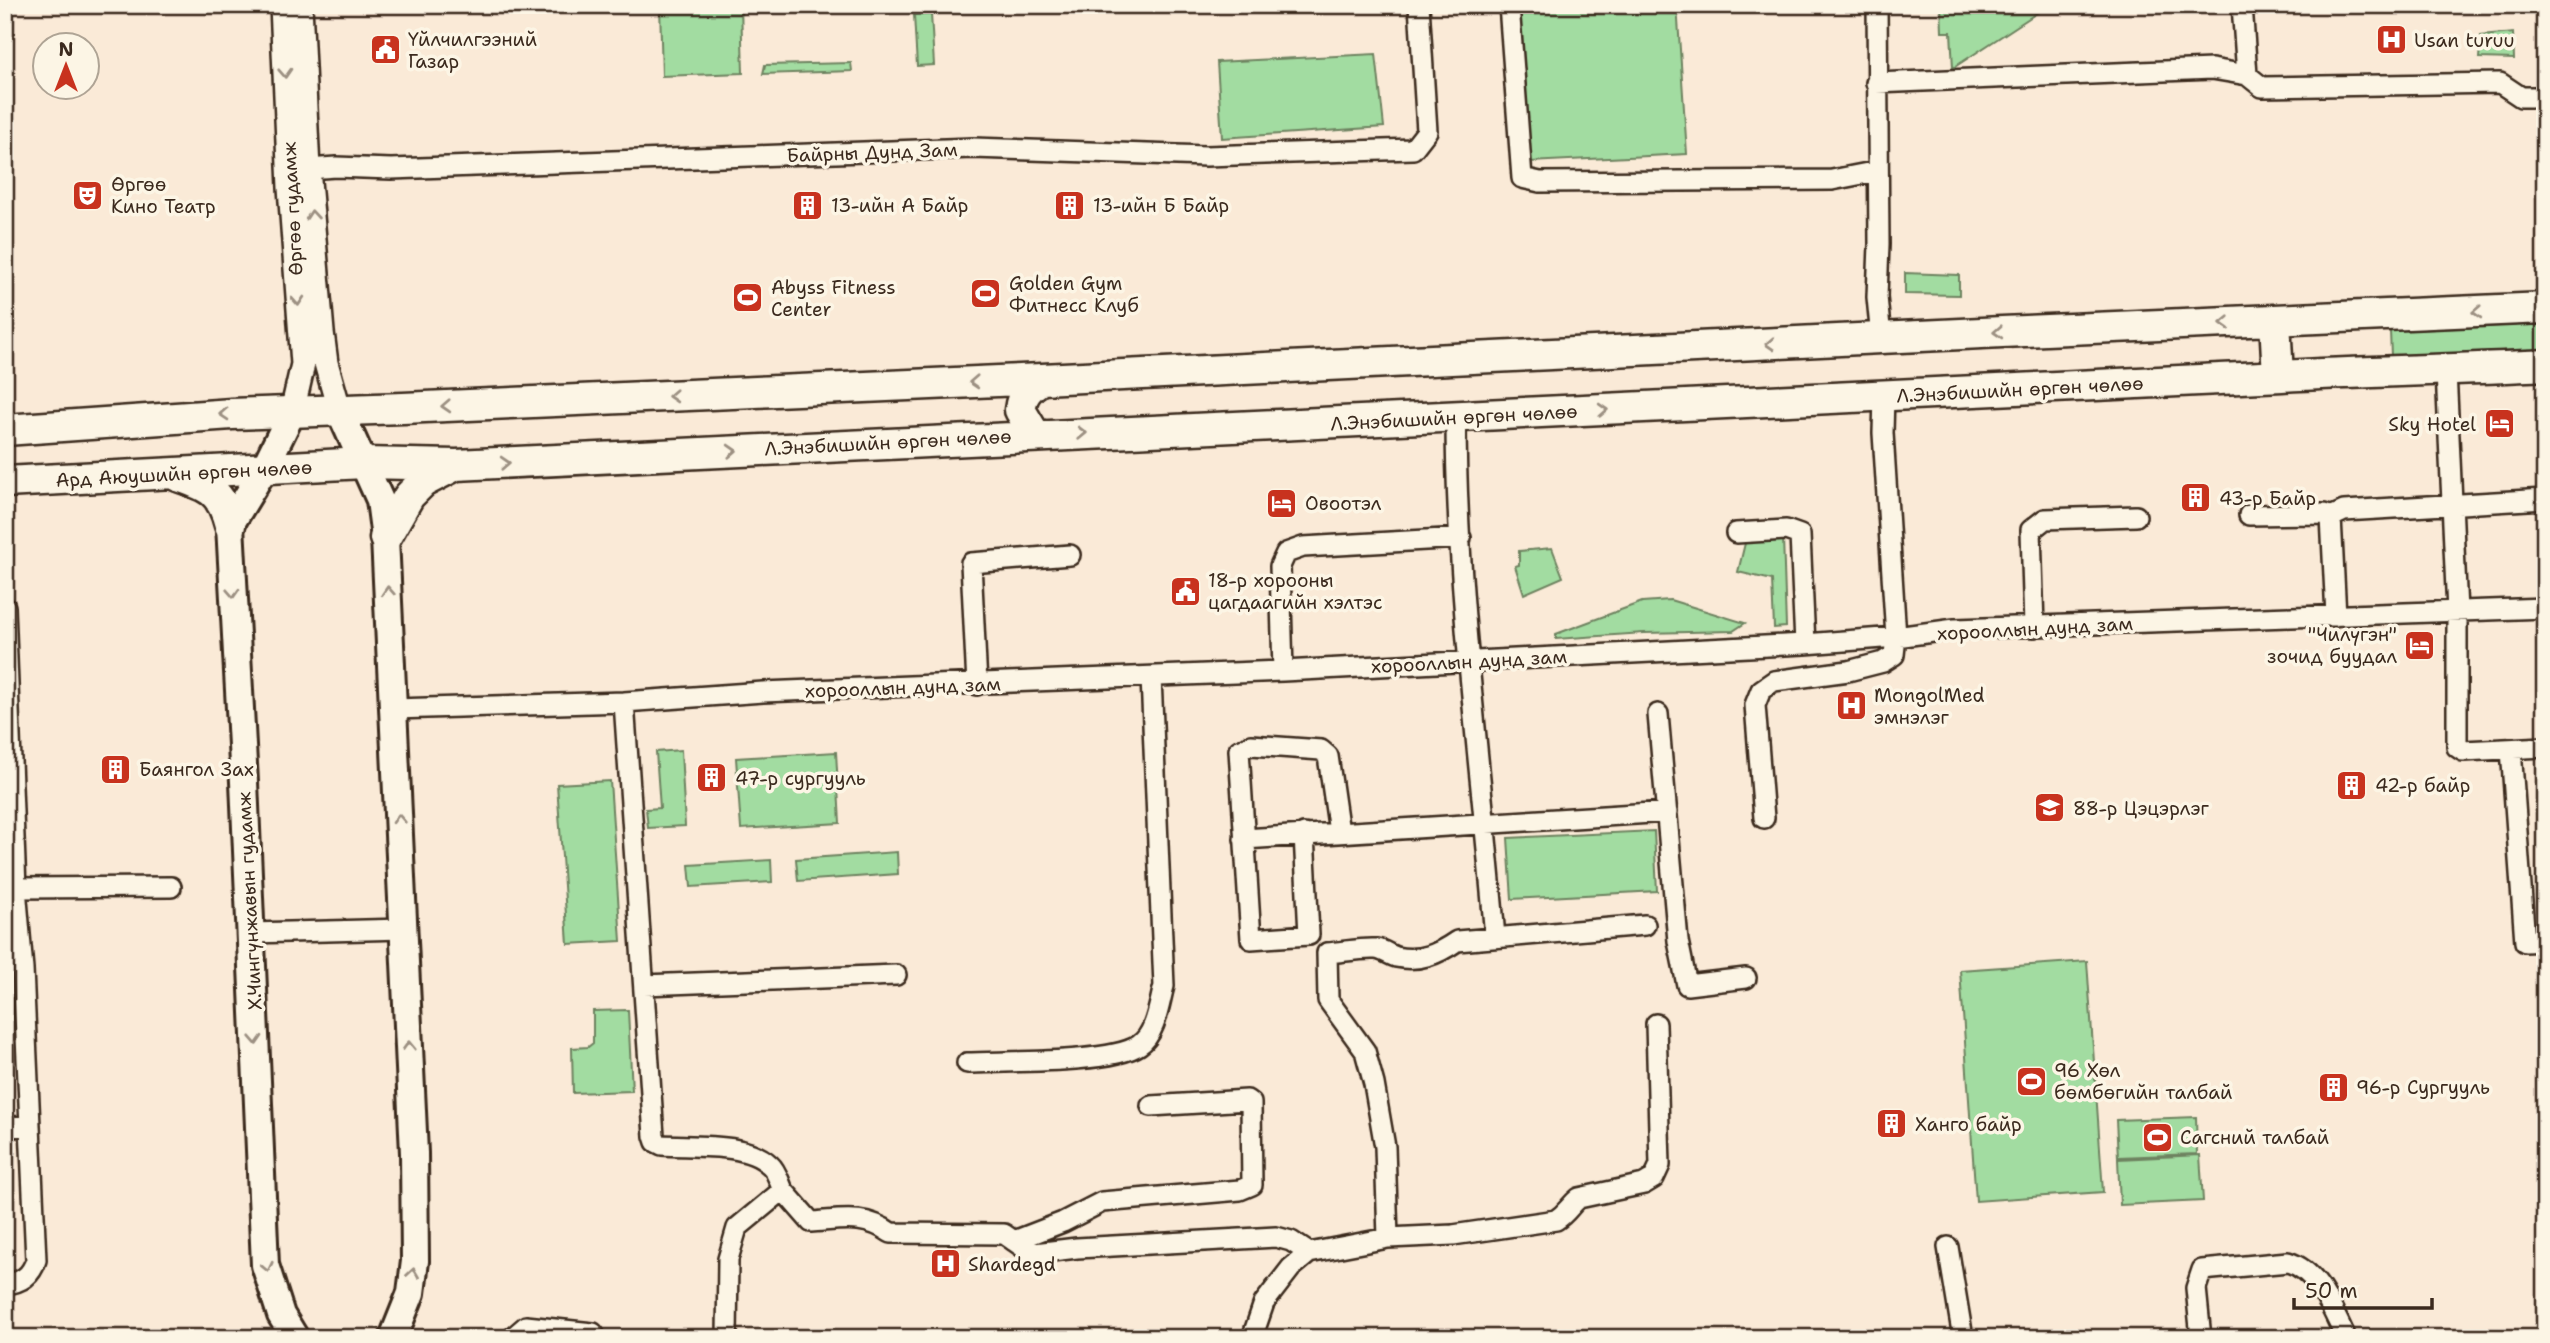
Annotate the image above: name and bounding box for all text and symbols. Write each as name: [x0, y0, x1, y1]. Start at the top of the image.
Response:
hospital icon: Usan turuu: [2374, 23, 2408, 57]
place label: Үйлчилгээний Газар: [408, 27, 537, 74]
place label: Usan turuu: [2414, 28, 2514, 53]
north arrow: [32, 32, 102, 102]
public building icon: Үйлчилгээний Газар: [368, 33, 402, 67]
text: N: [58, 37, 74, 62]
one-way arrow: [277, 68, 292, 79]
street label: Байрны Дунд Зам: [786, 137, 958, 168]
street label: Өргөө гудамж: [277, 141, 308, 277]
place label: Өргөө Кино Театр: [111, 172, 216, 219]
theatre icon: Өргөө Кино Театр: [71, 178, 105, 212]
building icon: 13-ийн А Байр: [791, 188, 825, 222]
building icon: 13-ийн Б Байр: [1053, 188, 1087, 222]
place label: 13-ийн А Байр: [831, 193, 968, 218]
place label: 13-ийн Б Байр: [1093, 193, 1229, 218]
one-way arrow: [305, 210, 320, 221]
place label: Golden Gym Фитнесс Клуб: [1009, 271, 1139, 318]
place label: Abyss Fitness Center: [771, 275, 896, 322]
sports icon: Golden Gym Фитнесс Клуб: [969, 277, 1003, 311]
sports icon: Abyss Fitness Center: [731, 281, 765, 315]
one-way arrow: [290, 295, 305, 306]
one-way arrow: [2471, 304, 2482, 319]
one-way arrow: [2219, 316, 2230, 331]
one-way arrow: [1992, 324, 2003, 339]
one-way arrow: [1765, 336, 1776, 351]
street label: Л.Энэбишийн өргөн чөлөө: [1896, 371, 2144, 408]
one-way arrow: [968, 375, 979, 390]
one-way arrow: [667, 389, 678, 404]
one-way arrow: [440, 399, 451, 414]
street label: Л.Энэбишийн өргөн чөлөө: [1330, 399, 1578, 436]
one-way arrow: [1598, 402, 1609, 417]
one-way arrow: [218, 407, 229, 422]
hotel icon: Sky Hotel: [2482, 407, 2516, 441]
place label: Sky Hotel: [2388, 412, 2476, 437]
street label: Л.Энэбишийн өргөн чөлөө: [764, 424, 1012, 461]
one-way arrow: [1077, 425, 1088, 440]
one-way arrow: [727, 443, 738, 458]
street label: Ард Аюушийн өргөн чөлөө: [55, 454, 313, 493]
one-way arrow: [500, 455, 511, 470]
building icon: 43-р Байр: [2179, 481, 2213, 515]
hotel icon: Овоотэл: [1265, 486, 1299, 520]
place label: 43-р Байр: [2219, 486, 2316, 511]
place label: Овоотэл: [1305, 491, 1382, 516]
place label: 18-р хорооны цагдаагийн хэлтэс: [1208, 568, 1383, 615]
public building icon: 18-р хорооны цагдаагийн хэлтэс: [1168, 574, 1202, 608]
one-way arrow: [381, 586, 396, 597]
one-way arrow: [226, 587, 241, 598]
street label: хорооллын дунд зам: [1937, 611, 2134, 646]
place label: "Чилүгэн" зочид буудал: [2267, 622, 2397, 669]
hotel icon: "Чилүгэн" зочид буудал: [2403, 628, 2437, 662]
street label: хорооллын дунд зам: [1371, 644, 1568, 679]
street label: хорооллын дунд зам: [805, 672, 1002, 703]
place label: MongolMed эмнэлэг: [1874, 683, 1985, 730]
hospital icon: MongolMed эмнэлэг: [1834, 689, 1868, 723]
building icon: Баянгол Зах: [99, 752, 133, 786]
place label: Баянгол Зах: [139, 757, 254, 782]
building icon: 47-р сургууль: [695, 761, 729, 795]
place label: 47-р сургууль: [735, 766, 866, 791]
building icon: 42-p байр: [2335, 768, 2369, 802]
place label: 42-p байр: [2375, 773, 2470, 798]
street label: Х.Чингүнжавын гудамж: [231, 791, 268, 1011]
school or university icon: 88-р Цэцэрлэг: [2033, 791, 2067, 825]
place label: 88-р Цэцэрлэг: [2073, 796, 2210, 821]
one-way arrow: [391, 813, 406, 824]
one-way arrow: [248, 1035, 263, 1046]
one-way arrow: [401, 1040, 416, 1051]
place label: 96 Хөл бөмбөгийн талбай: [2054, 1058, 2233, 1105]
sports icon: 96 Хөл бөмбөгийн талбай: [2014, 1064, 2048, 1098]
building icon: 96-р Сургууль: [2316, 1070, 2350, 1104]
place label: 96-р Сургууль: [2356, 1075, 2490, 1100]
building icon: Ханго байр: [1875, 1107, 1909, 1141]
place label: Ханго байр: [1915, 1112, 2022, 1137]
sports icon: Сагсний талбай: [2140, 1120, 2174, 1154]
place label: Сагсний талбай: [2180, 1125, 2329, 1150]
hospital icon: Shardegd: [928, 1247, 962, 1281]
place label: Shardegd: [968, 1252, 1056, 1277]
one-way arrow: [259, 1261, 274, 1273]
scale bar: [2294, 1266, 2433, 1310]
one-way arrow: [406, 1267, 421, 1279]
text: 50 m: [2305, 1277, 2358, 1305]

